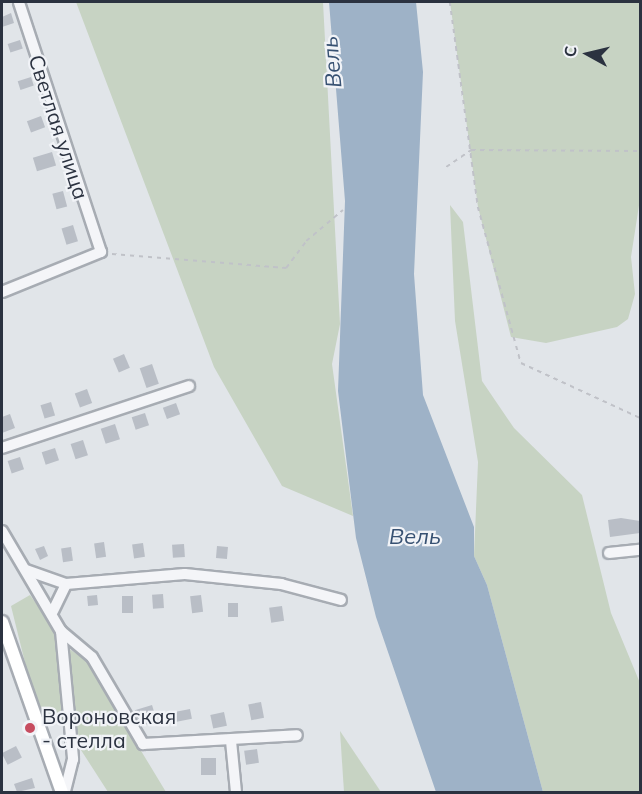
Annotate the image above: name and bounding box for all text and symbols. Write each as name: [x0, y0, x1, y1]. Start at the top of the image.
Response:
north arrow: [558, 24, 618, 84]
water label: Вель: [317, 35, 347, 89]
text: С: [560, 45, 581, 58]
street label: Светлая улица: [24, 52, 94, 202]
water label: Вель: [389, 524, 441, 550]
place label: Вороновская - стелла: [42, 703, 176, 753]
marker: Вороновская - стелла: [23, 721, 37, 735]

